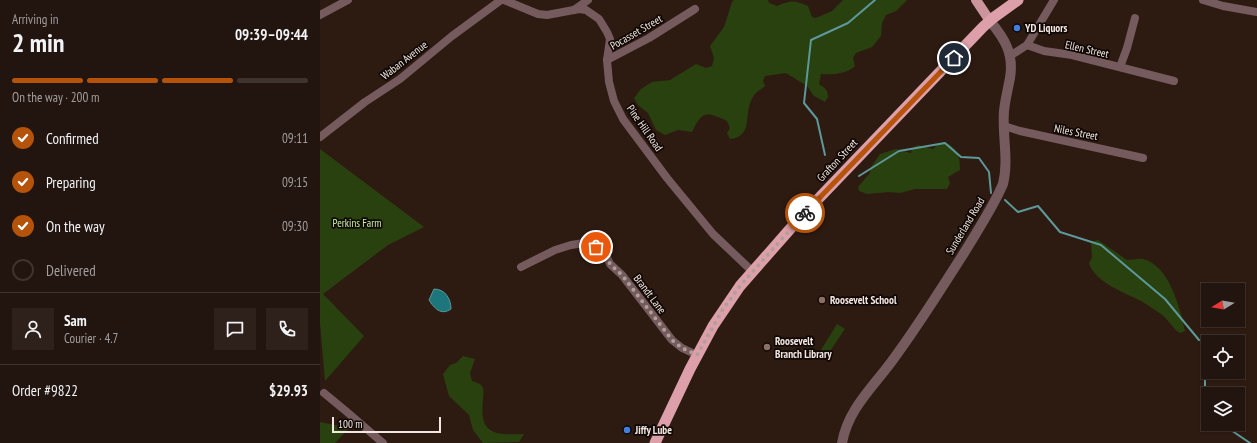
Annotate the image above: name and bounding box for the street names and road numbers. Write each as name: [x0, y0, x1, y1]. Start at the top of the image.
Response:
street label: Pocasset Street: [607, 11, 665, 53]
street label: Waban Avenue: [378, 37, 430, 83]
street label: Ellen Street: [1064, 37, 1110, 61]
street label: Pine Hill Road: [624, 102, 666, 154]
street label: Niles Street: [1053, 121, 1099, 143]
street label: Grafton Street: [814, 136, 860, 184]
street label: Sunderland Road: [942, 195, 988, 257]
street label: Brandt Lane: [631, 272, 670, 317]

